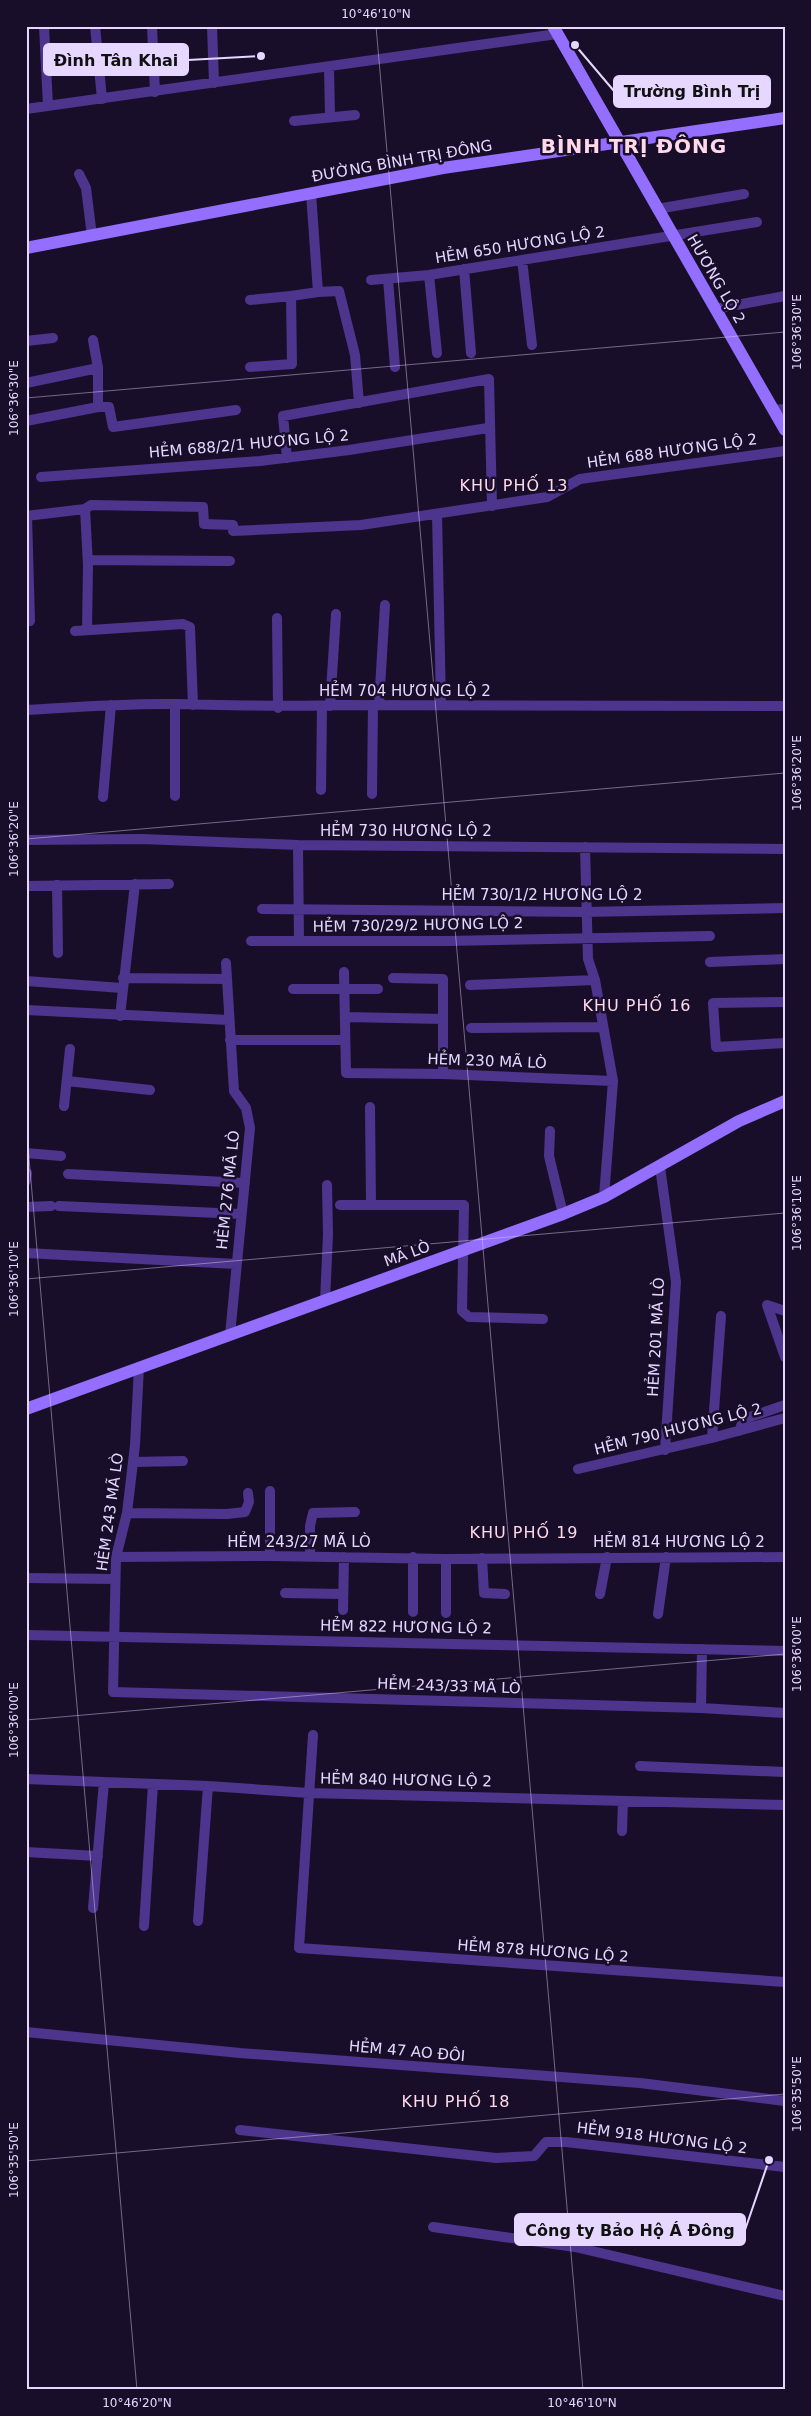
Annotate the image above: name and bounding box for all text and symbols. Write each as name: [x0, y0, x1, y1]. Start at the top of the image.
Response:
text: 10°46'10"N: [341, 7, 411, 21]
callout: Đình Tân Khai: [44, 44, 188, 75]
text: Đình Tân Khai: [54, 51, 178, 70]
callout: Trường Bình Trị: [614, 76, 770, 107]
text: Trường Bình Trị: [624, 82, 760, 101]
district label: BÌNH TRỊ ĐÔNG: [541, 134, 727, 158]
street label: ĐƯỜNG BÌNH TRỊ ĐÔNG: [310, 135, 494, 186]
street label: HẺM 650 HƯƠNG LỘ 2: [433, 221, 606, 267]
street label: HƯƠNG LỘ 2: [683, 231, 750, 327]
text: 106°36'30"E: [790, 294, 804, 370]
text: 106°36'30"E: [7, 360, 21, 436]
street label: HẺM 688/2/1 HƯƠNG LỘ 2: [148, 424, 350, 462]
street label: HẺM 688 HƯƠNG LỘ 2: [585, 428, 758, 472]
district label: KHU PHỐ 13: [459, 474, 569, 495]
street label: HẺM 704 HƯƠNG LỘ 2: [319, 680, 491, 700]
text: 106°36'20"E: [790, 735, 804, 811]
text: 106°36'20"E: [7, 801, 21, 877]
street label: HẺM 730 HƯƠNG LỘ 2: [320, 820, 492, 840]
street label: HẺM 730/1/2 HƯƠNG LỘ 2: [442, 884, 643, 904]
street label: HẺM 730/29/2 HƯƠNG LỘ 2: [313, 912, 523, 936]
district label: KHU PHỐ 16: [582, 994, 692, 1015]
street label: HẺM 230 MÃ LÒ: [427, 1048, 547, 1072]
street label: HẺM 276 MÃ LÒ: [211, 1129, 243, 1250]
text: 106°36'10"E: [790, 1175, 804, 1251]
street label: MÃ LÒ: [381, 1236, 432, 1271]
text: 106°36'10"E: [7, 1241, 21, 1317]
street label: HẺM 201 MÃ LÒ: [642, 1277, 668, 1397]
street label: HẺM 790 HƯƠNG LỘ 2: [592, 1398, 764, 1459]
street label: HẺM 243 MÃ LÒ: [91, 1451, 127, 1572]
district label: KHU PHỐ 19: [469, 1521, 579, 1542]
street label: HẺM 243/27 MÃ LÒ: [227, 1531, 371, 1551]
street label: HẺM 814 HƯƠNG LỘ 2: [593, 1531, 765, 1551]
street label: HẺM 822 HƯƠNG LỘ 2: [320, 1615, 492, 1637]
text: 106°36'00"E: [790, 1616, 804, 1692]
street label: HẺM 243/33 MÃ LÒ: [377, 1673, 521, 1698]
text: 106°36'00"E: [7, 1682, 21, 1758]
street label: HẺM 840 HƯƠNG LỘ 2: [320, 1768, 492, 1790]
street label: HẺM 878 HƯƠNG LỘ 2: [457, 1934, 629, 1966]
street label: HẺM 47 AO ĐÔI: [348, 2035, 466, 2065]
text: 106°35'50"E: [790, 2056, 804, 2132]
district label: KHU PHỐ 18: [401, 2090, 511, 2111]
street label: HẺM 918 HƯƠNG LỘ 2: [576, 2117, 749, 2157]
text: 106°35'50"E: [7, 2122, 21, 2198]
callout: Công ty Bảo Hộ Á Đông: [515, 2214, 745, 2245]
text: Công ty Bảo Hộ Á Đông: [525, 2221, 735, 2240]
text: 10°46'20"N: [102, 2396, 172, 2410]
text: 10°46'10"N: [547, 2396, 617, 2410]

